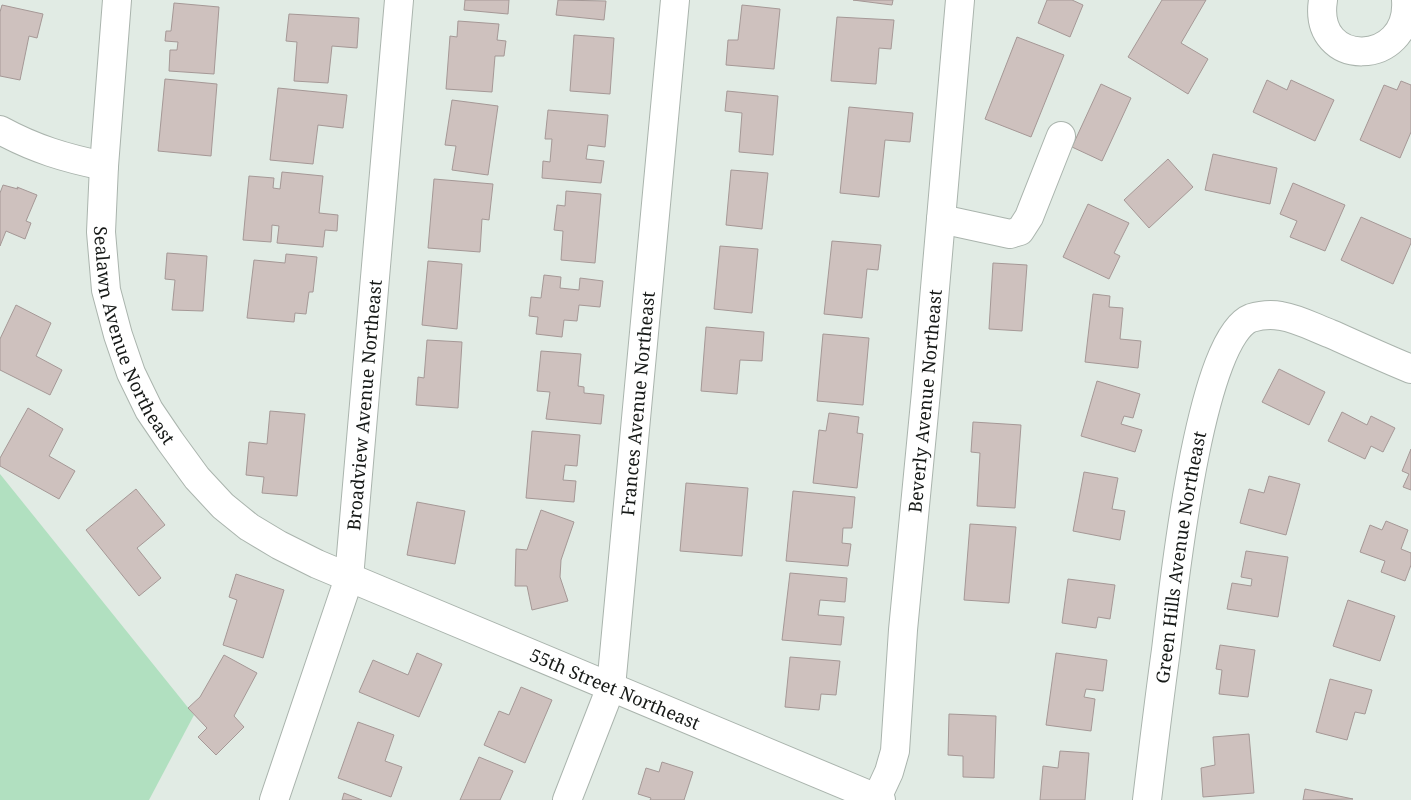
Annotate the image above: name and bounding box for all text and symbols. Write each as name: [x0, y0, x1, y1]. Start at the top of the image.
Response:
street label: Sealawn Avenue Northeast: [89, 225, 181, 449]
street label: Broadview Avenue Northeast: [341, 279, 387, 531]
street label: Beverly Avenue Northeast: [902, 288, 947, 514]
street label: Frances Avenue Northeast: [615, 290, 660, 517]
street label: Green Hills Avenue Northeast: [1150, 429, 1211, 685]
street label: 55th Street Northeast: [526, 642, 704, 735]

